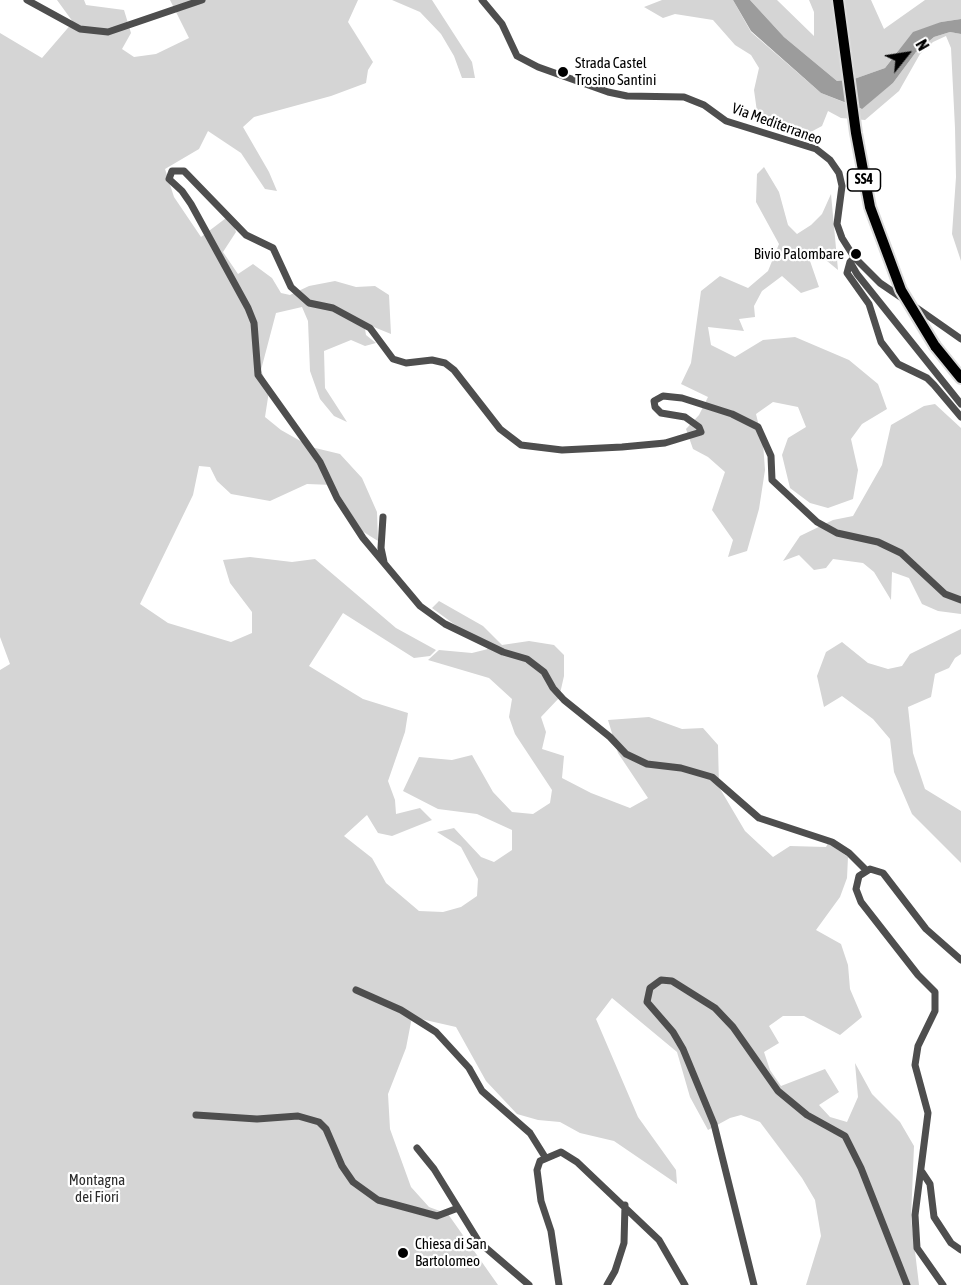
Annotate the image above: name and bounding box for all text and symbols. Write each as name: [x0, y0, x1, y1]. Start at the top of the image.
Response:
north arrow: [877, 24, 937, 84]
text: N: [912, 36, 933, 54]
place label: Strada Castel Trosino Santini: [575, 54, 656, 89]
marker: Strada Castel Trosino Santini: [556, 65, 570, 79]
street label: Via Mediterraneo: [729, 99, 825, 149]
road number: SS4: [848, 169, 880, 191]
place label: Bivio Palombare: [754, 245, 844, 263]
marker: Bivio Palombare: [849, 247, 863, 261]
park label: Montagna dei Fiori: [69, 1171, 125, 1206]
place label: Chiesa di San Bartolomeo: [415, 1235, 487, 1270]
marker: Chiesa di San Bartolomeo: [396, 1246, 410, 1260]

